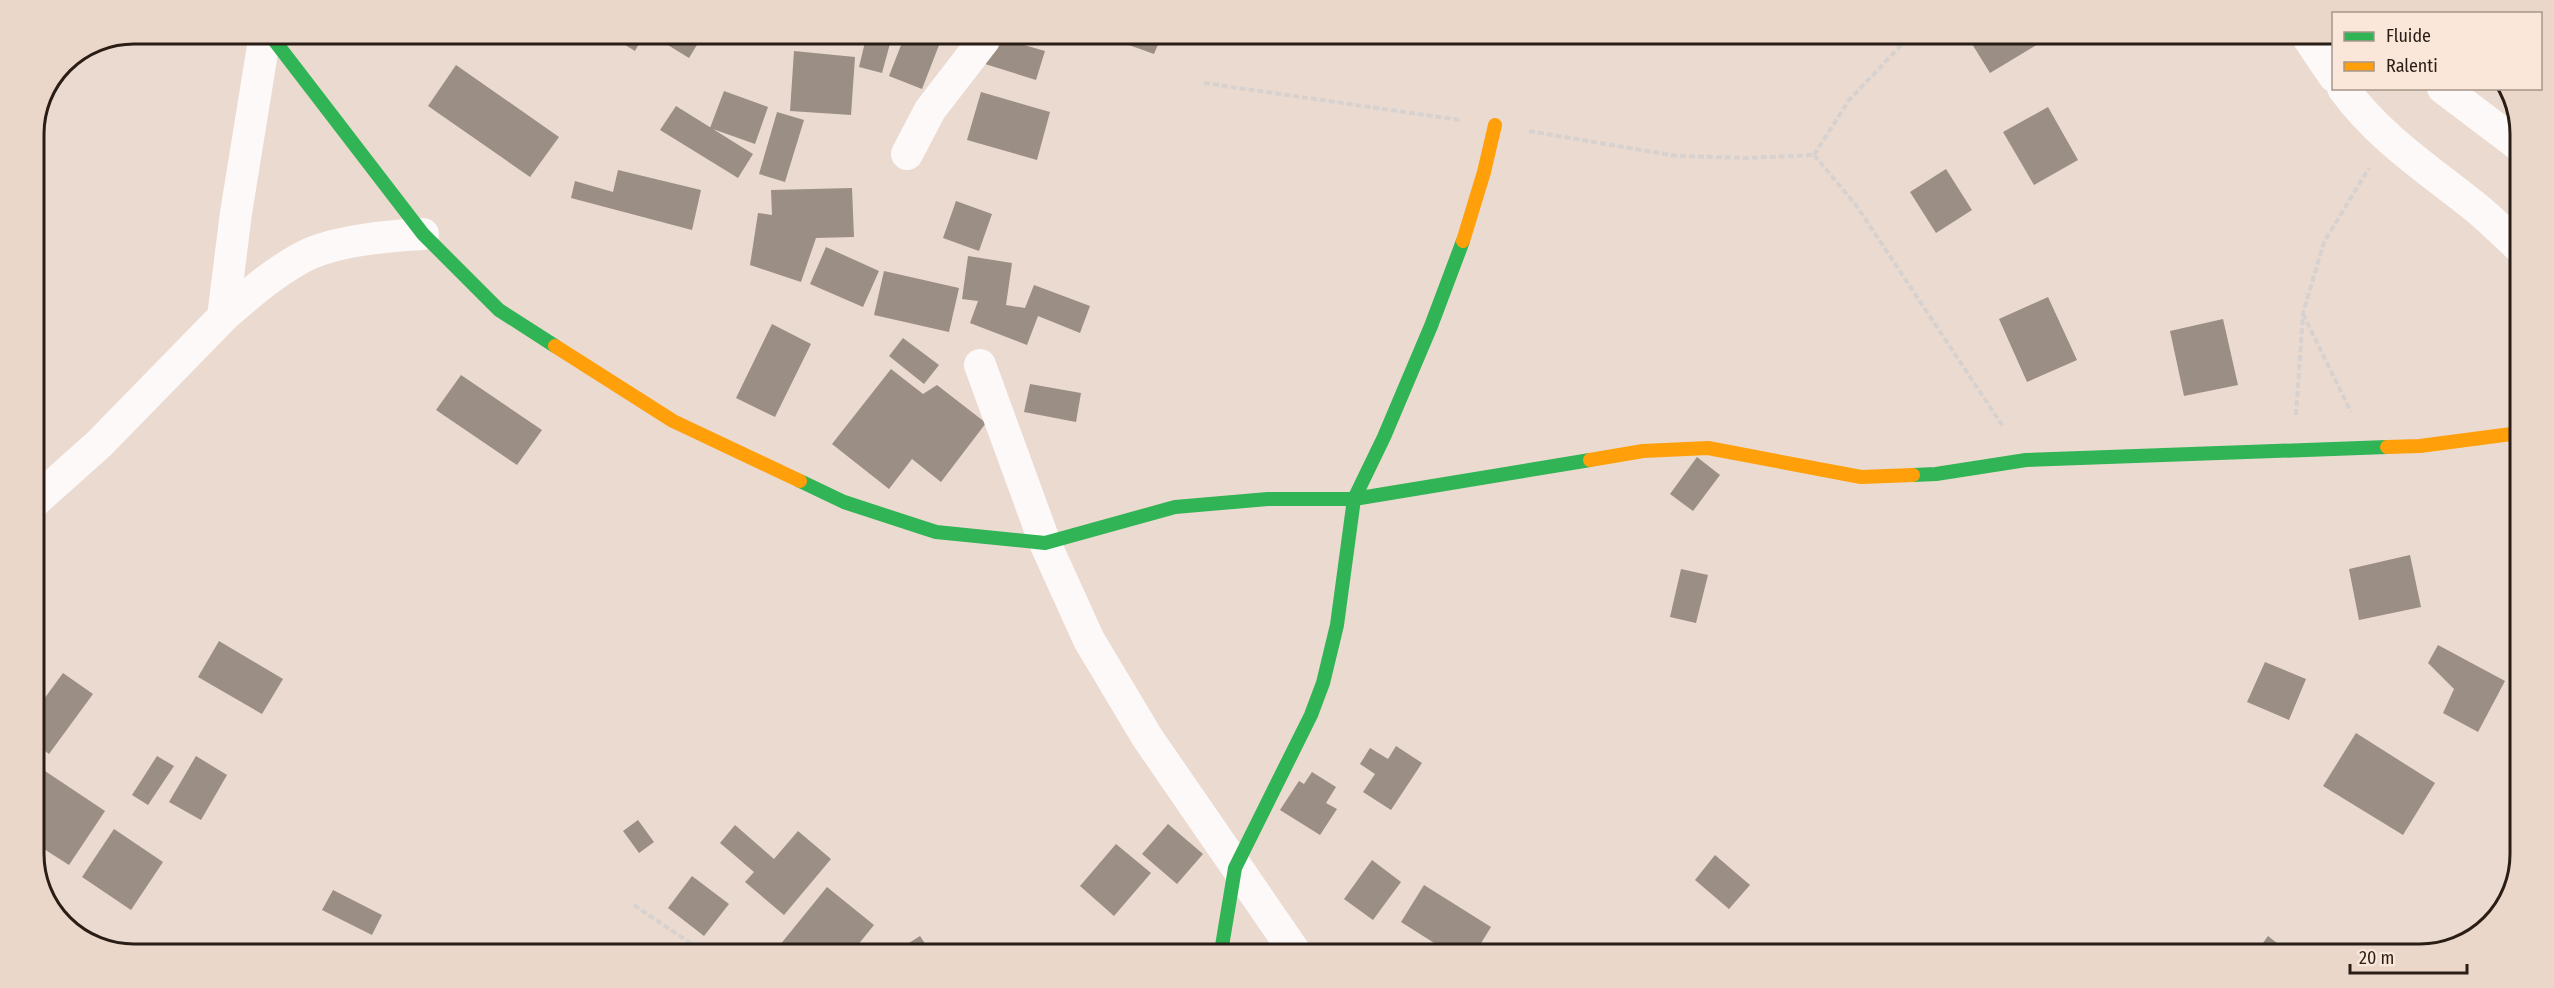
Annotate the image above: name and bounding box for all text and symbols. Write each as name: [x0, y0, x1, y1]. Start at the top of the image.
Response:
legend: [2332, 12, 2542, 90]
text: Fluide: [2386, 25, 2431, 47]
text: Ralenti: [2386, 55, 2438, 77]
scale bar: [2350, 937, 2467, 975]
text: 20 m: [2359, 947, 2394, 969]

